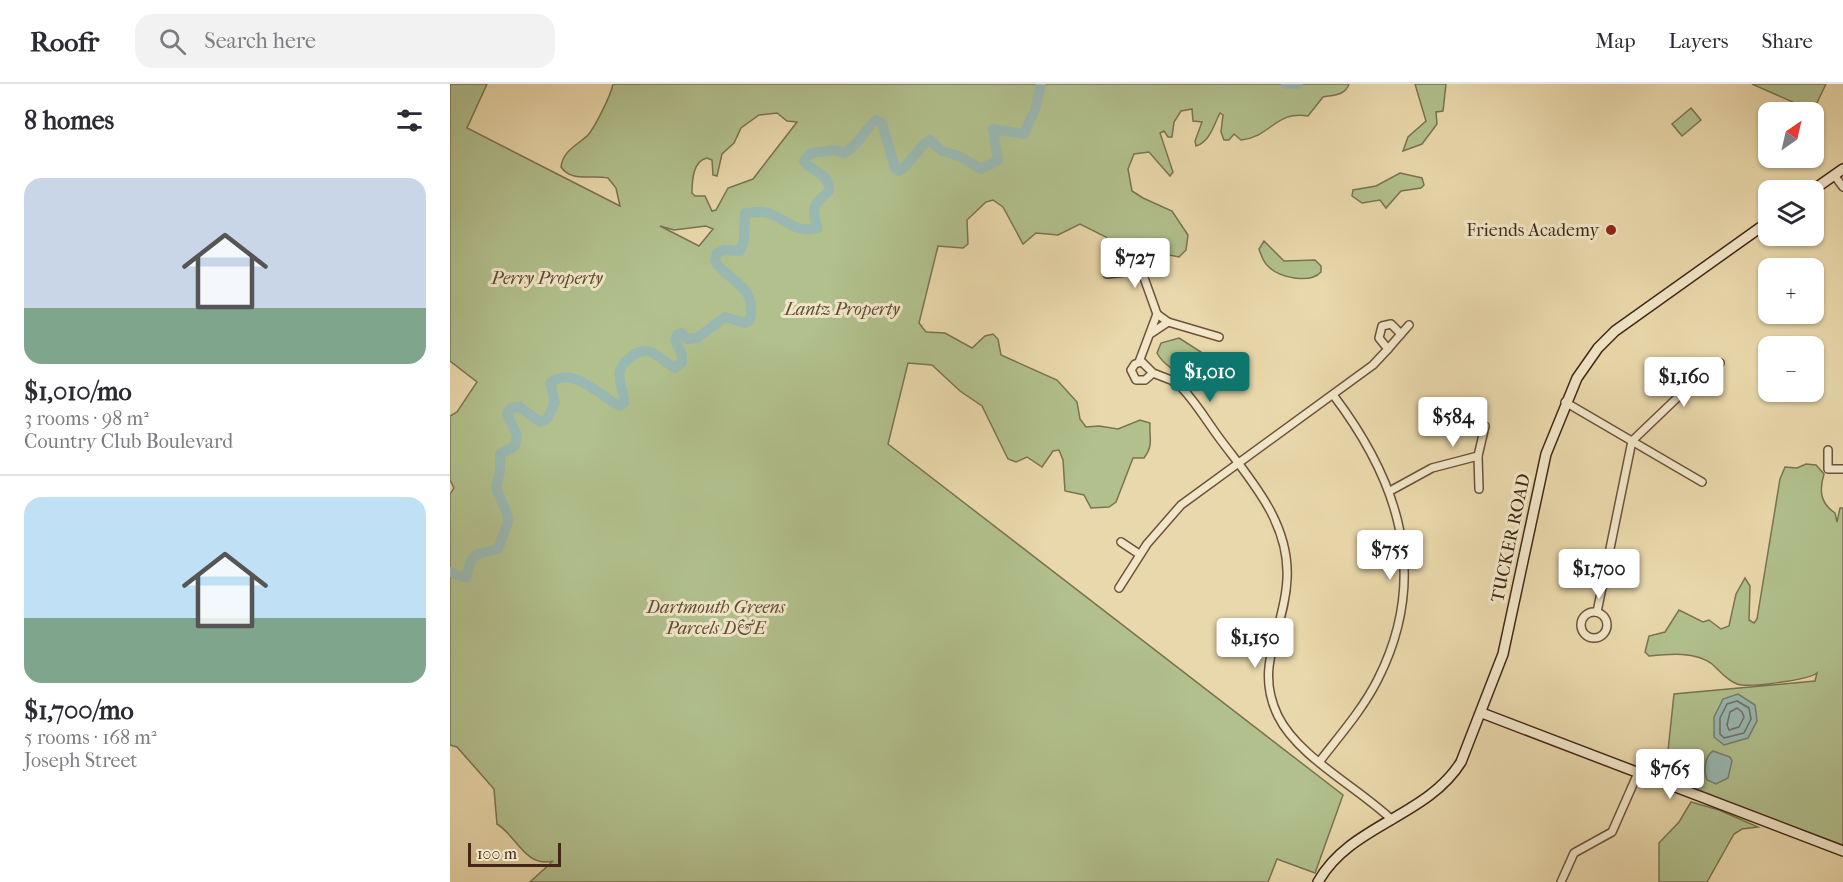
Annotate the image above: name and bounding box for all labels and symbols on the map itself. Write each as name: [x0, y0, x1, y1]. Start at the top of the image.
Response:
north arrow: [1758, 102, 1824, 168]
place label: Friends Academy: [1466, 220, 1600, 241]
marker: Friends Academy: [1604, 223, 1618, 237]
pin: $727: [1099, 238, 1171, 289]
park label: Perry Property: [490, 268, 603, 289]
park label: Lantz Property: [782, 299, 900, 320]
pin: $1,010: [1161, 352, 1259, 403]
pin: $1,160: [1635, 357, 1733, 408]
pin: $584: [1417, 397, 1489, 448]
street label: TUCKER ROAD: [1487, 472, 1535, 604]
pin: $755: [1354, 530, 1426, 581]
pin: $1,700: [1550, 549, 1648, 600]
park label: Dartmouth Greens Parcels D&E: [646, 597, 786, 639]
pin: $1,150: [1206, 618, 1304, 669]
pin: $765: [1634, 749, 1706, 800]
scale bar: [468, 840, 561, 868]

